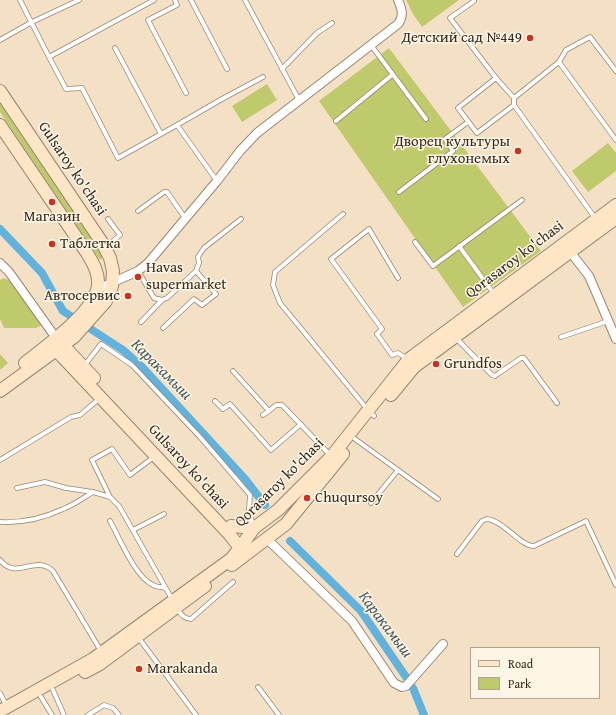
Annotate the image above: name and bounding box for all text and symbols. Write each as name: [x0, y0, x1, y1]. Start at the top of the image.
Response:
place label: Детский сад №449: [401, 29, 522, 47]
marker: Детский сад №449: [525, 33, 535, 43]
street label: Gulsaroy ko'chasi: [34, 119, 110, 219]
place label: Дворец культуры глухонемых: [394, 133, 510, 168]
marker: Дворец культуры глухонемых: [513, 146, 523, 156]
marker: Магазин: [47, 197, 57, 207]
place label: Магазин: [24, 208, 80, 226]
street label: Qorasaroy ko'chasi: [462, 217, 568, 303]
place label: Таблетка: [60, 235, 121, 253]
marker: Таблетка: [47, 239, 57, 249]
place label: Havas supermarket: [146, 259, 227, 294]
marker: Havas supermarket: [133, 272, 143, 282]
place label: Автосервис: [44, 287, 120, 305]
marker: Автосервис: [123, 291, 133, 301]
water label: Каракамыш: [126, 335, 196, 405]
place label: Grundfos: [444, 355, 502, 373]
marker: Grundfos: [431, 359, 441, 369]
street label: Gulsaroy ko'chasi: [144, 421, 232, 513]
street label: Qorasaroy ko'chasi: [232, 435, 328, 531]
place label: Chuqursoy: [315, 489, 383, 507]
marker: Chuqursoy: [302, 493, 312, 503]
water label: Каракамыш: [354, 588, 416, 662]
legend: [470, 647, 600, 699]
text: Road: [508, 655, 533, 672]
place label: Marakanda: [147, 660, 218, 678]
marker: Marakanda: [134, 664, 144, 674]
text: Park: [508, 675, 531, 692]

